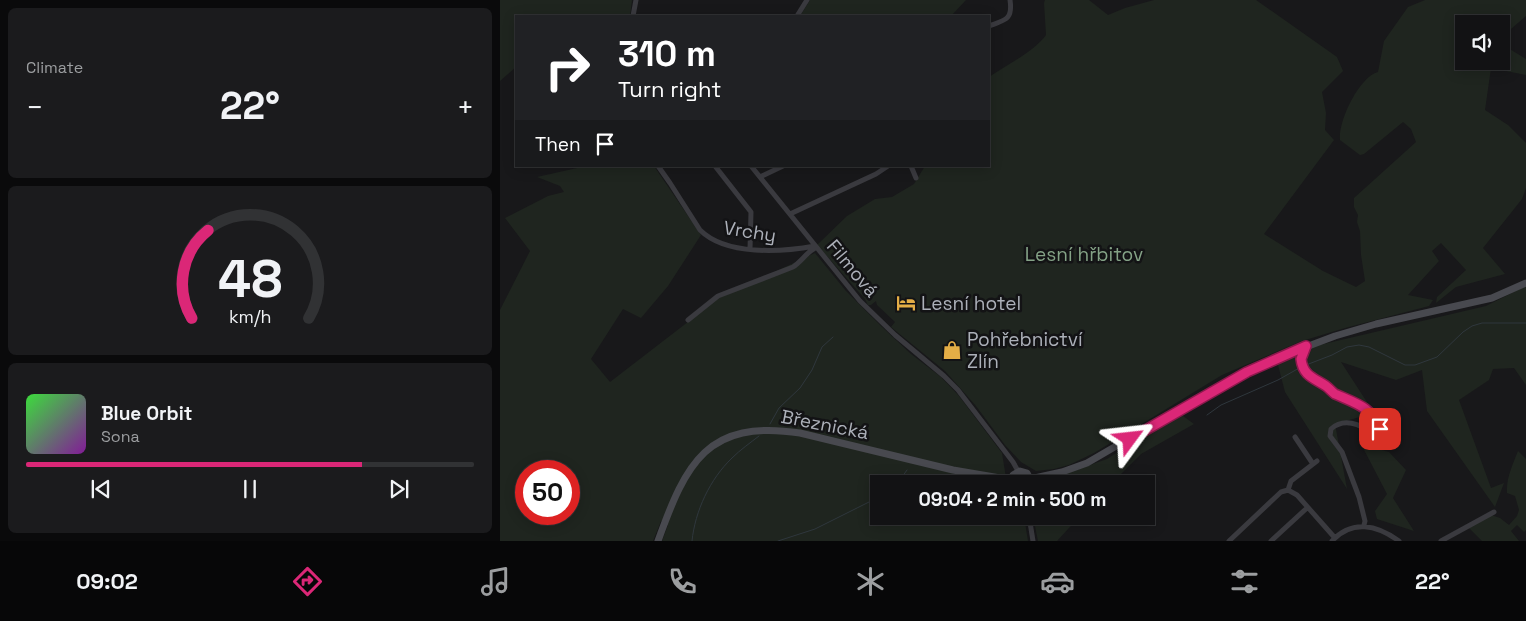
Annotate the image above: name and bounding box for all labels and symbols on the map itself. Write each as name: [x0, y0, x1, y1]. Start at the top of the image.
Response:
street label: Vrchy: [722, 215, 778, 248]
street label: Filmová: [821, 234, 884, 303]
park label: Lesní hřbitov: [1025, 242, 1143, 267]
place label: Lesní hotel: [921, 291, 1021, 316]
hotel icon: Lesní hotel: [895, 292, 917, 314]
place label: Pohřebnictví Zlín: [967, 327, 1083, 374]
shop icon: Pohřebnictví Zlín: [941, 339, 963, 361]
street label: Březnická: [779, 404, 871, 445]
pin: [1359, 408, 1401, 450]
position arrow: [1103, 412, 1155, 464]
speed limit sign: 50: [515, 460, 580, 525]

